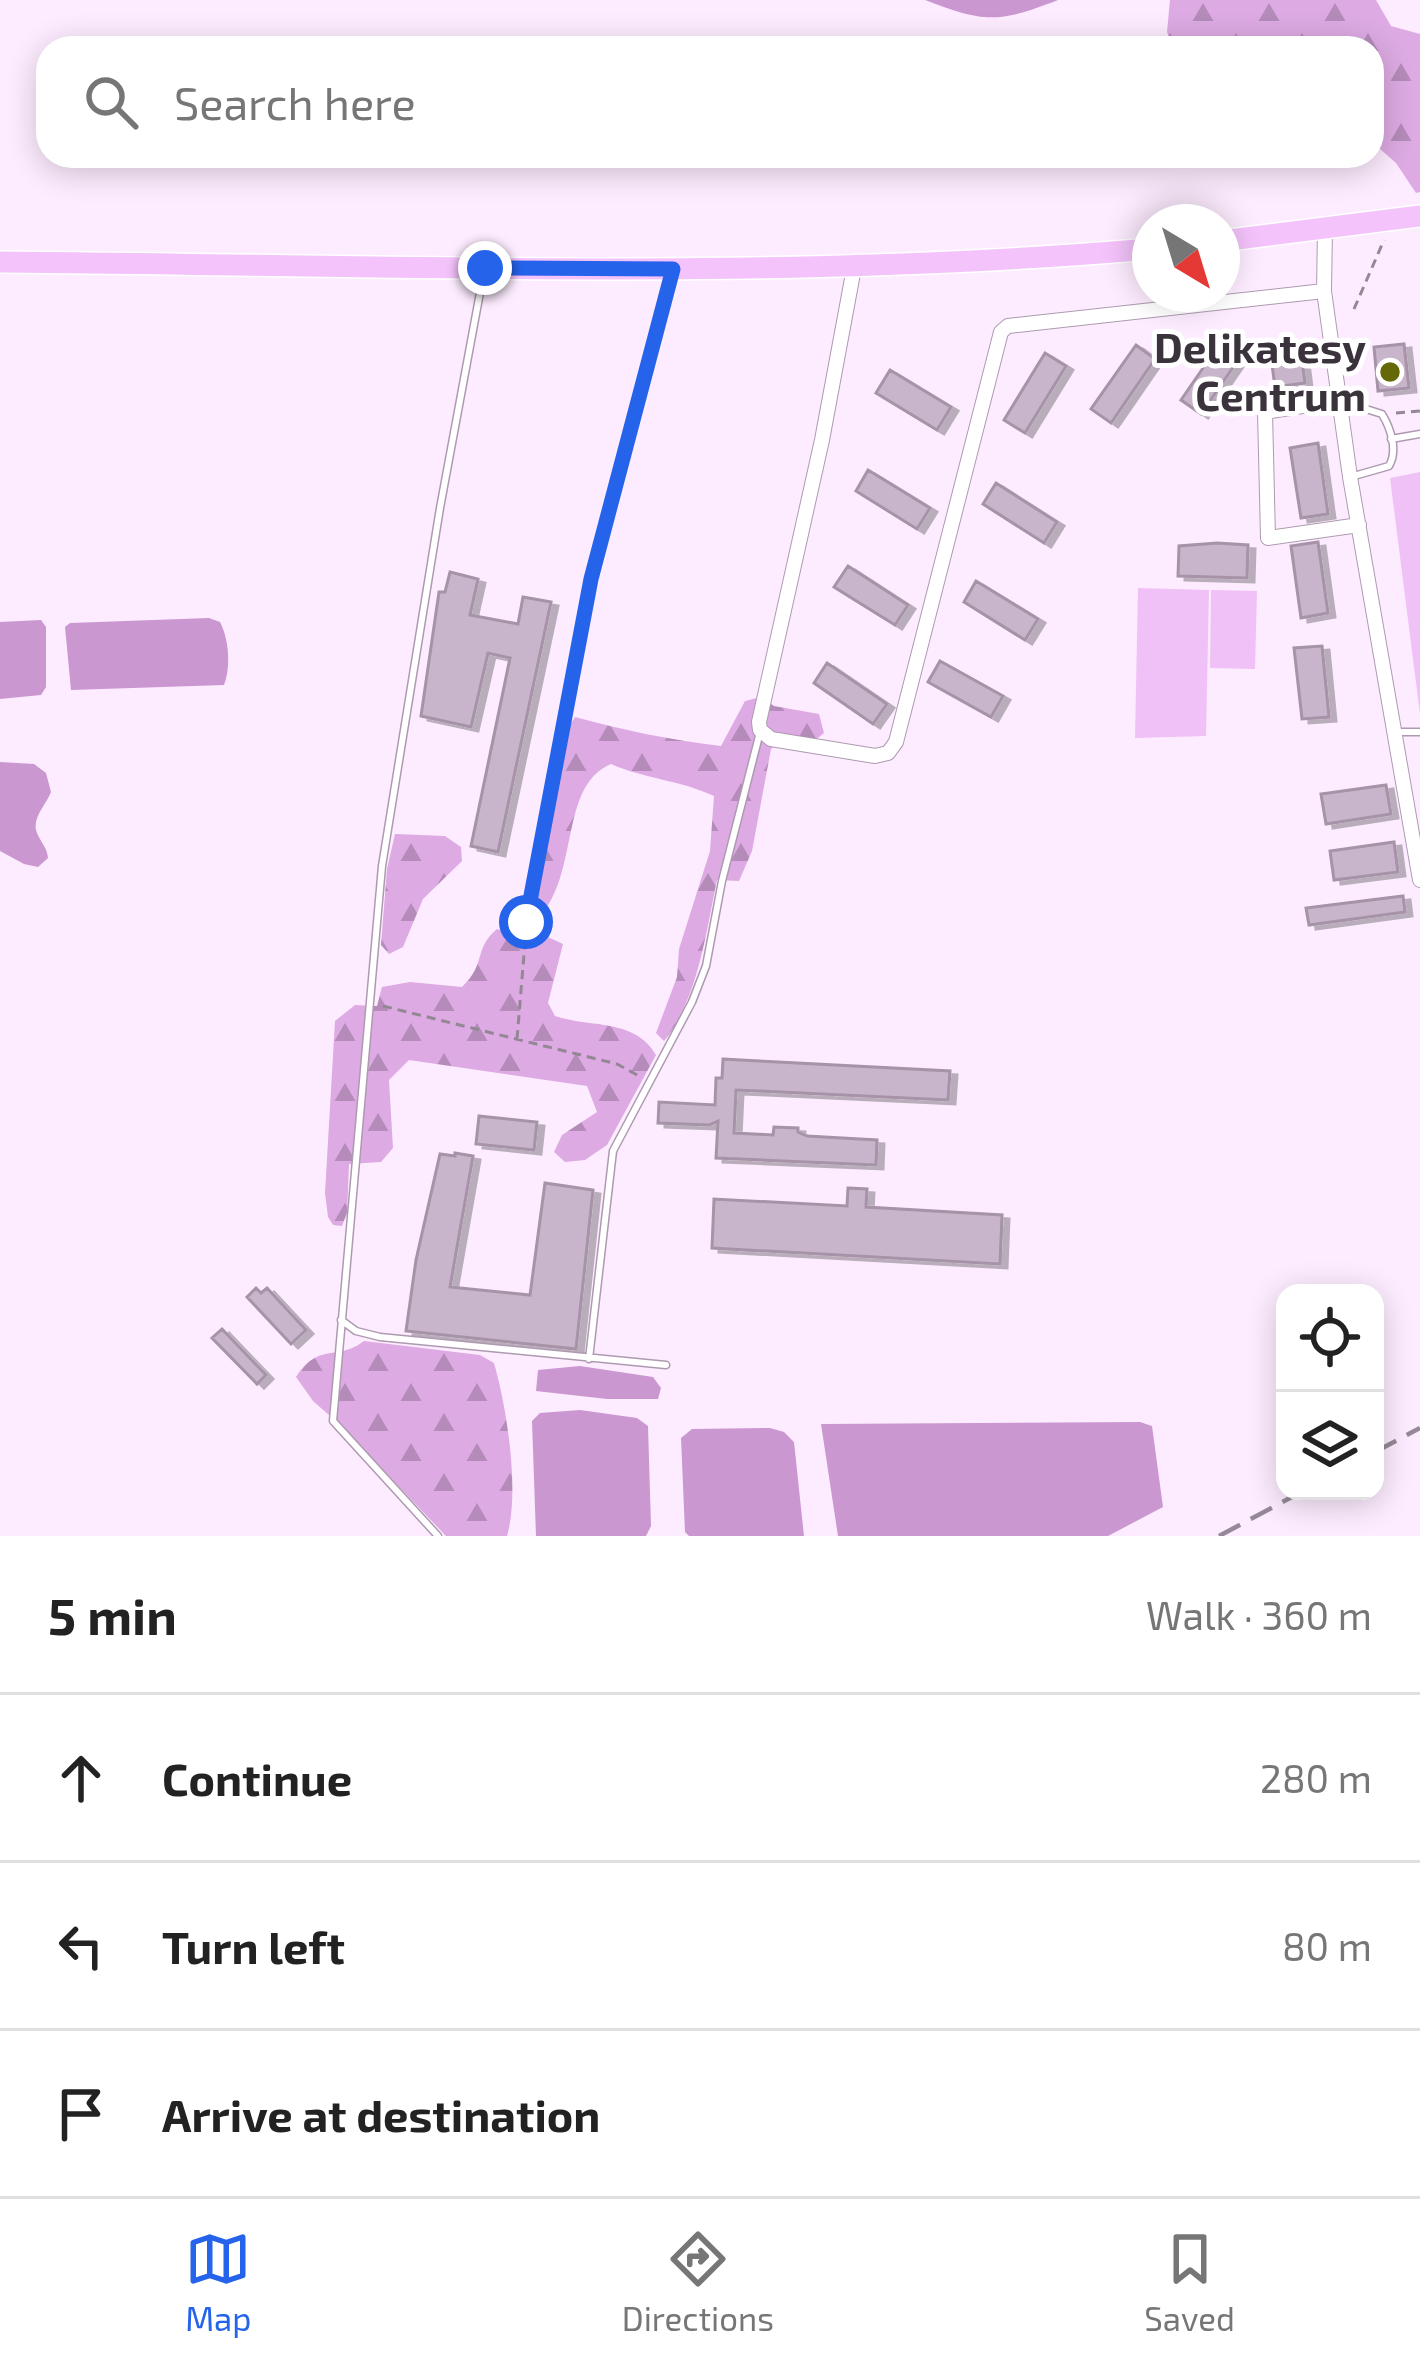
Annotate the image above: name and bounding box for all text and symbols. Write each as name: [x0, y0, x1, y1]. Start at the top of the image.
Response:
search box: [36, 36, 1384, 168]
icon: search: [78, 69, 144, 135]
text: Search here: [174, 75, 416, 129]
north arrow: [1132, 204, 1240, 312]
route end: [458, 241, 512, 295]
place label: Delikatesy Centrum: [1154, 321, 1366, 419]
marker: Delikatesy Centrum: [1377, 359, 1403, 385]
route start: [499, 895, 553, 949]
map controls: [1276, 1284, 1384, 1500]
button: locate: [1276, 1284, 1384, 1392]
button: layers: [1276, 1392, 1384, 1500]
text: 5 min: [48, 1584, 177, 1645]
text: Walk · 360 m: [1146, 1591, 1372, 1638]
icon: ahead: [48, 1745, 114, 1811]
text: Continue: [162, 1751, 352, 1805]
text: 280 m: [1260, 1754, 1372, 1801]
icon: left: [48, 1913, 114, 1979]
text: Turn left: [162, 1919, 345, 1973]
text: 80 m: [1282, 1922, 1372, 1969]
icon: arrive: [48, 2081, 114, 2147]
text: Arrive at destination: [162, 2087, 600, 2141]
tab: Map: [185, 2226, 251, 2338]
tab: Directions: [622, 2226, 774, 2338]
tab: Saved: [1144, 2226, 1235, 2338]

